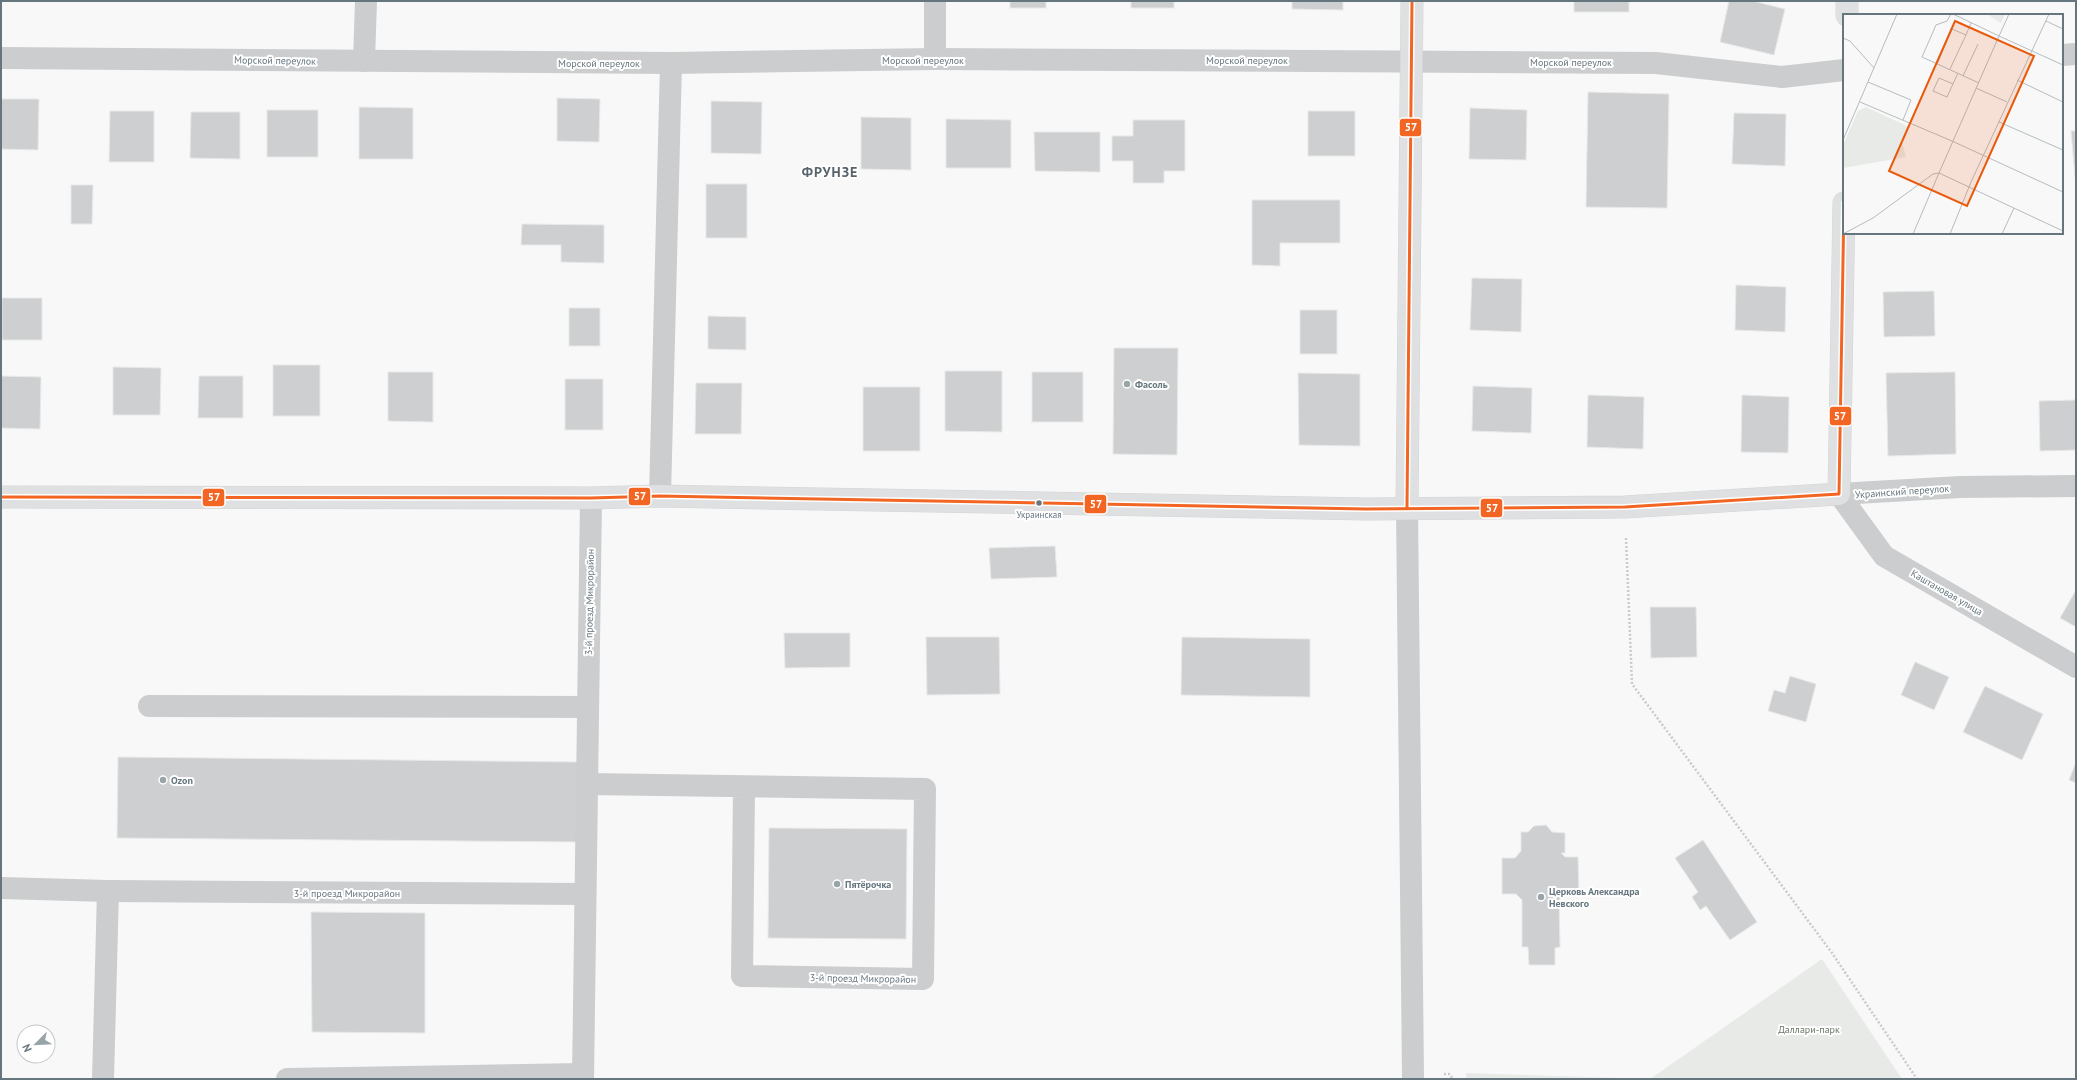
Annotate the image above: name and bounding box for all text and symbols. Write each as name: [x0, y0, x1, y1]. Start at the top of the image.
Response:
inset map: [1843, 14, 2063, 234]
street label: Морской переулок: [234, 53, 316, 68]
street label: Морской переулок: [882, 54, 964, 67]
street label: Морской переулок: [1206, 54, 1288, 67]
street label: Морской переулок: [1530, 56, 1612, 69]
street label: Морской переулок: [558, 57, 640, 70]
line badge: 57: [1399, 118, 1422, 137]
text: 57: [1405, 120, 1417, 134]
district label: ФРУНЗЕ: [802, 163, 858, 181]
place label: Фасоль: [1135, 378, 1168, 391]
marker: Фасоль: [1122, 379, 1132, 389]
line badge: 57: [1829, 406, 1852, 426]
text: 57: [1834, 409, 1846, 423]
street label: Украинский переулок: [1855, 482, 1950, 501]
line badge: 57: [628, 487, 651, 506]
line badge: 57: [202, 488, 225, 507]
text: 57: [634, 489, 646, 503]
text: 57: [208, 490, 220, 504]
line badge: 57: [1084, 494, 1107, 514]
text: 57: [1090, 497, 1102, 511]
marker: Украинская: [1034, 498, 1044, 508]
line badge: 57: [1480, 498, 1503, 518]
text: 57: [1486, 501, 1498, 515]
place label: Украинская: [1016, 509, 1062, 520]
street label: 3-й проезд Микрорайон: [582, 549, 597, 655]
street label: Каштановая улица: [1908, 567, 1985, 618]
place label: Ozon: [171, 774, 193, 787]
marker: Ozon: [158, 775, 168, 785]
place label: Пятёрочка: [845, 878, 891, 891]
marker: Пятёрочка: [832, 879, 842, 889]
place label: Церковь Александра Невского: [1549, 885, 1640, 910]
street label: 3-й проезд Микрорайон: [294, 887, 400, 900]
marker: Церковь Александра Невского: [1536, 892, 1546, 902]
street label: 3-й проезд Микрорайон: [810, 971, 916, 986]
park label: Даллари-парк: [1778, 1023, 1840, 1036]
north arrow: [16, 1024, 56, 1064]
text: N: [19, 1042, 35, 1054]

